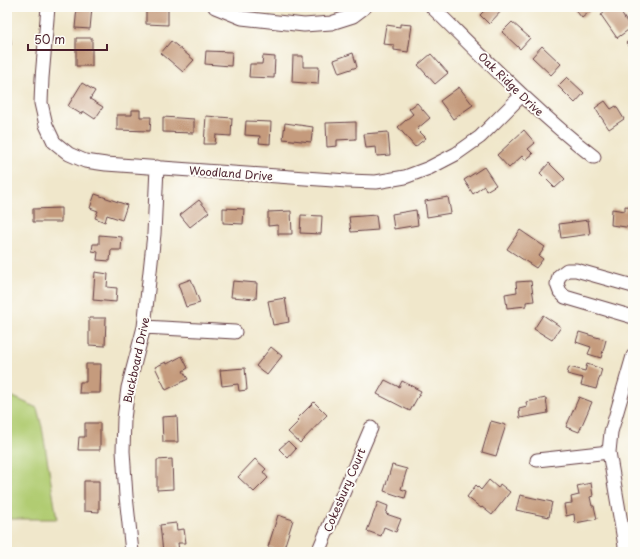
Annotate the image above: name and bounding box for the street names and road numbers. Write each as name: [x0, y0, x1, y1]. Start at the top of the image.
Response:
street label: Oak Ridge Drive: [474, 48, 548, 120]
street label: Woodland Drive: [188, 162, 274, 184]
street label: Buckboard Drive: [119, 315, 153, 405]
street label: Cokesbury Court: [319, 445, 370, 535]

